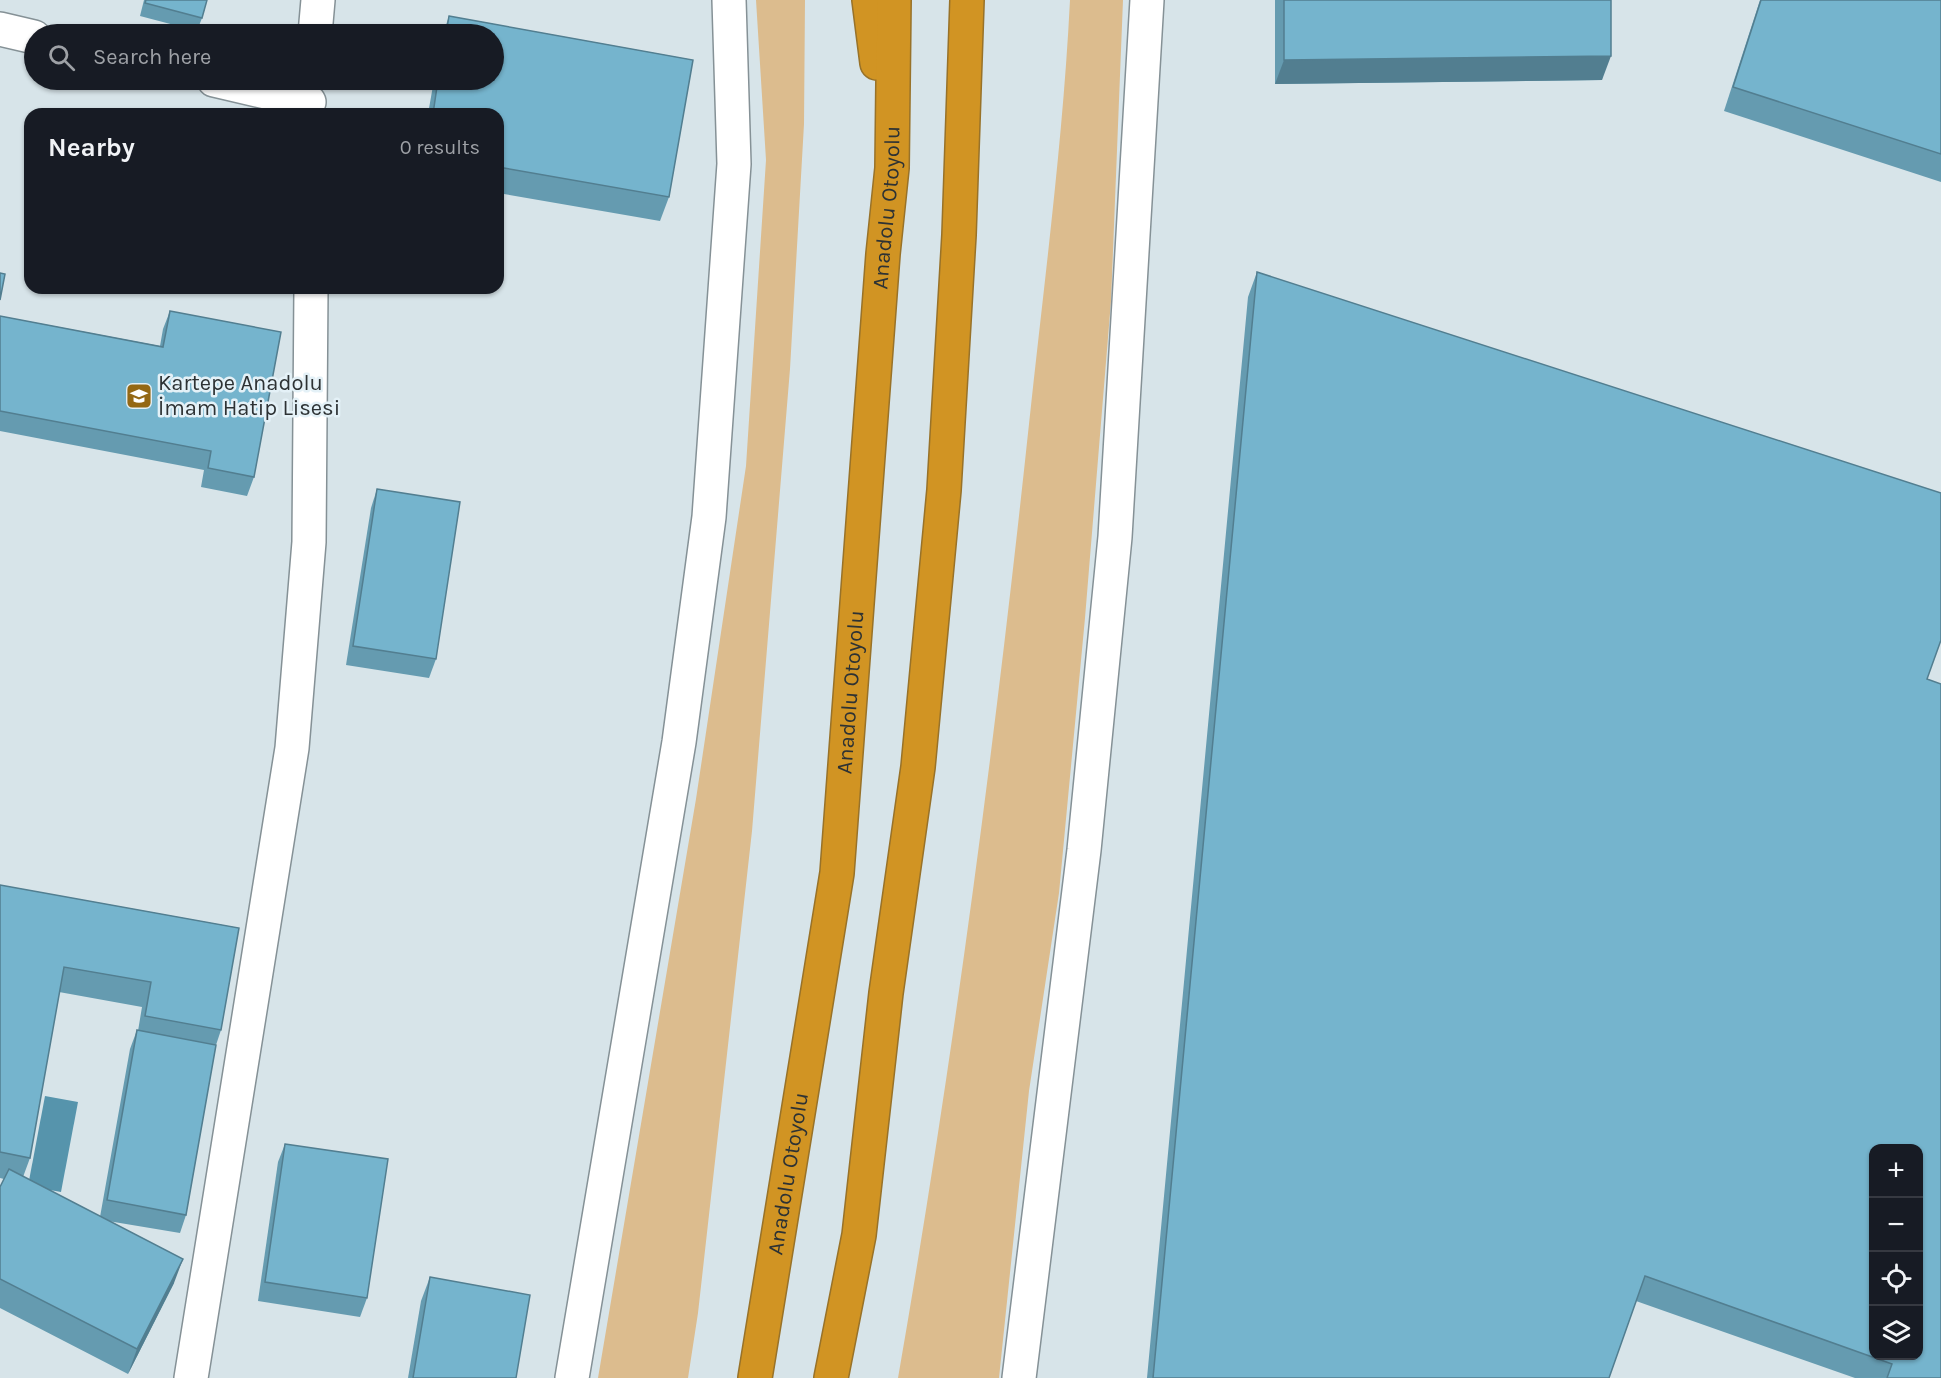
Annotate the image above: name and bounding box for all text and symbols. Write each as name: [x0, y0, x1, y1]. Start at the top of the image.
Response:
search box: [24, 24, 504, 90]
icon: search: [45, 41, 78, 74]
text: Search here: [93, 44, 211, 70]
street label: Anadolu Otoyolu: [867, 126, 906, 290]
text: Nearby: [48, 132, 135, 163]
text: 0 results: [400, 136, 480, 159]
place label: Kartepe Anadolu İmam Hatip Lisesi: [158, 370, 340, 421]
school or university icon: Kartepe Anadolu İmam Hatip Lisesi: [124, 381, 154, 411]
street label: Anadolu Otoyolu: [831, 609, 869, 775]
street label: Anadolu Otoyolu: [762, 1091, 814, 1257]
map controls: [1869, 1144, 1923, 1360]
button: +: [1869, 1144, 1923, 1198]
button: −: [1869, 1198, 1923, 1252]
button: locate: [1869, 1252, 1923, 1306]
button: layers: [1869, 1306, 1923, 1360]

